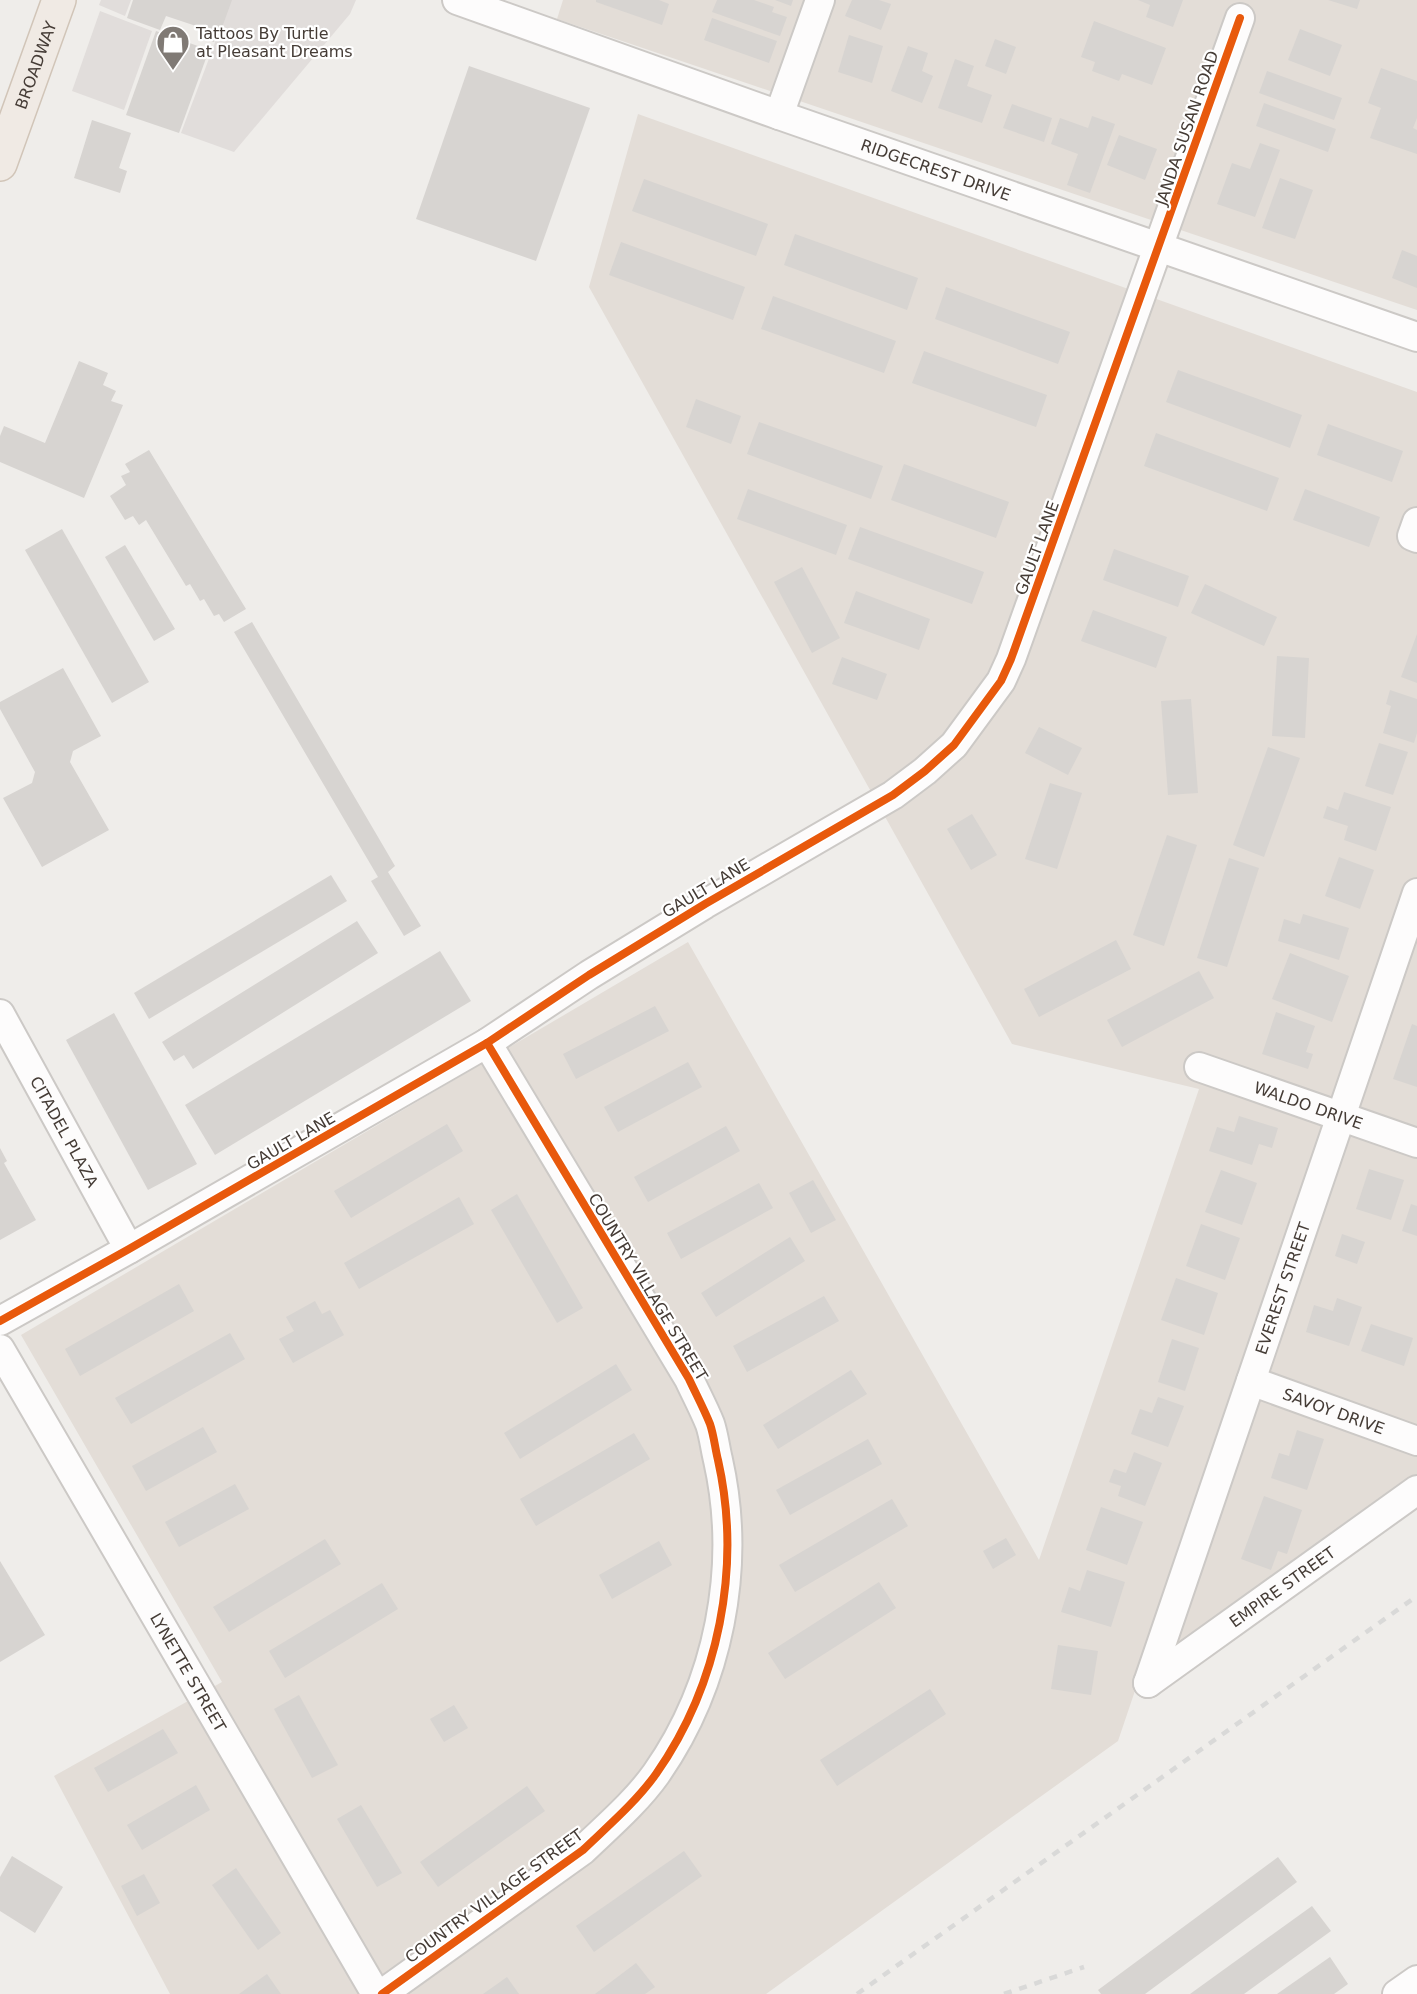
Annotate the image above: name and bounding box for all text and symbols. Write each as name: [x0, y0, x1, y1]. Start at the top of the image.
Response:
street label: BROADWAY: [11, 18, 60, 112]
shop icon: Tattoos By Turtle at Pleasant Dreams: [155, 24, 191, 71]
place label: Tattoos By Turtle at Pleasant Dreams: [195, 24, 353, 61]
street label: JANDA SUSAN ROAD: [1151, 48, 1222, 209]
street label: RIDGECREST DRIVE: [858, 135, 1013, 204]
street label: GAULT LANE: [1011, 498, 1063, 598]
street label: GAULT LANE: [659, 854, 753, 922]
street label: CITADEL PLAZA: [26, 1073, 103, 1190]
street label: WALDO DRIVE: [1252, 1077, 1366, 1133]
street label: GAULT LANE: [243, 1108, 339, 1174]
street label: COUNTRY VILLAGE STREET: [584, 1190, 712, 1384]
street label: EVEREST STREET: [1251, 1219, 1314, 1357]
street label: SAVOY DRIVE: [1280, 1384, 1387, 1438]
street label: EMPIRE STREET: [1225, 1542, 1339, 1631]
street label: LYNETTE STREET: [146, 1609, 230, 1735]
street label: COUNTRY VILLAGE STREET: [401, 1825, 587, 1967]

